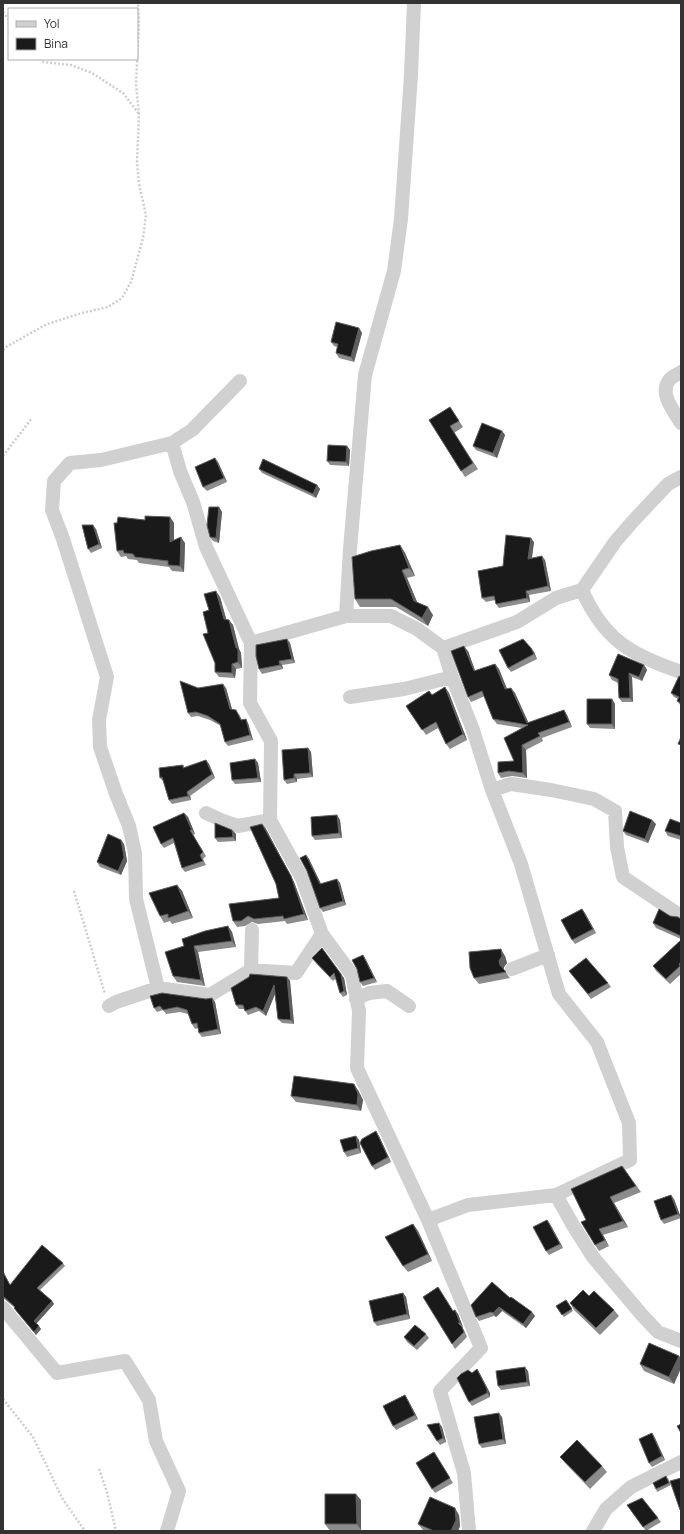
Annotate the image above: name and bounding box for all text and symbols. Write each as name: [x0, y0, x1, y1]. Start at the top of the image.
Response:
legend: [8, 8, 138, 60]
text: Yol: [44, 15, 60, 32]
text: Bina: [44, 35, 68, 52]

